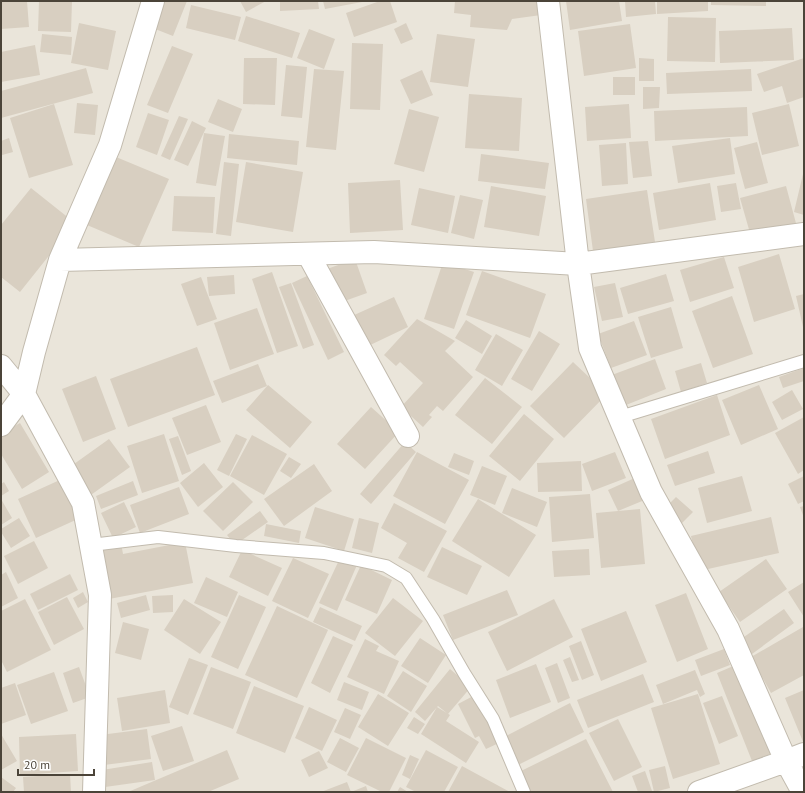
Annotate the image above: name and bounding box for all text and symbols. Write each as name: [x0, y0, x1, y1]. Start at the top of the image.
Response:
scale bar: [18, 751, 94, 777]
text: 20 m: [24, 757, 50, 772]

